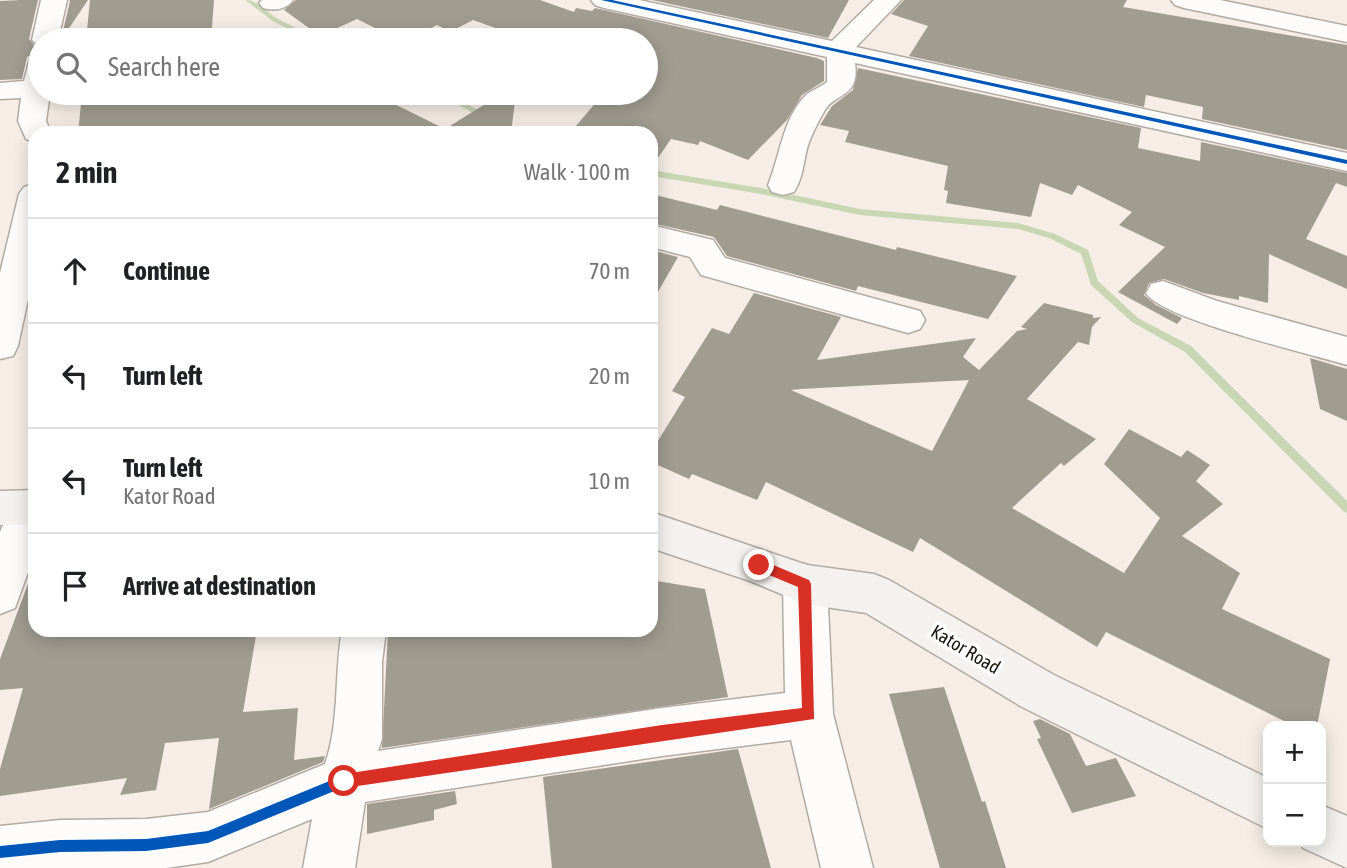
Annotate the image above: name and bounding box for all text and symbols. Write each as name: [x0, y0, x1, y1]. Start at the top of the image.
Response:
search box: [28, 28, 658, 105]
icon: search: [52, 48, 90, 86]
text: Search here: [108, 52, 220, 82]
text: 2 min: [56, 155, 117, 189]
text: Walk · 100 m: [524, 159, 630, 185]
icon: ahead: [56, 252, 94, 290]
text: Continue: [123, 256, 210, 286]
text: 70 m: [589, 258, 630, 284]
icon: left: [56, 357, 94, 395]
text: Turn left: [123, 361, 203, 391]
text: 20 m: [589, 363, 630, 389]
text: Turn left: [123, 453, 203, 483]
icon: left: [56, 462, 94, 500]
text: 10 m: [589, 468, 630, 494]
text: Kator Road: [123, 483, 216, 509]
route end: [743, 549, 774, 580]
icon: arrive: [56, 567, 94, 605]
text: Arrive at destination: [123, 571, 316, 601]
street label: Kator Road: [928, 620, 1004, 678]
map controls: [1263, 721, 1326, 847]
button: +: [1263, 721, 1326, 784]
route start: [328, 765, 359, 796]
button: −: [1263, 784, 1326, 847]

